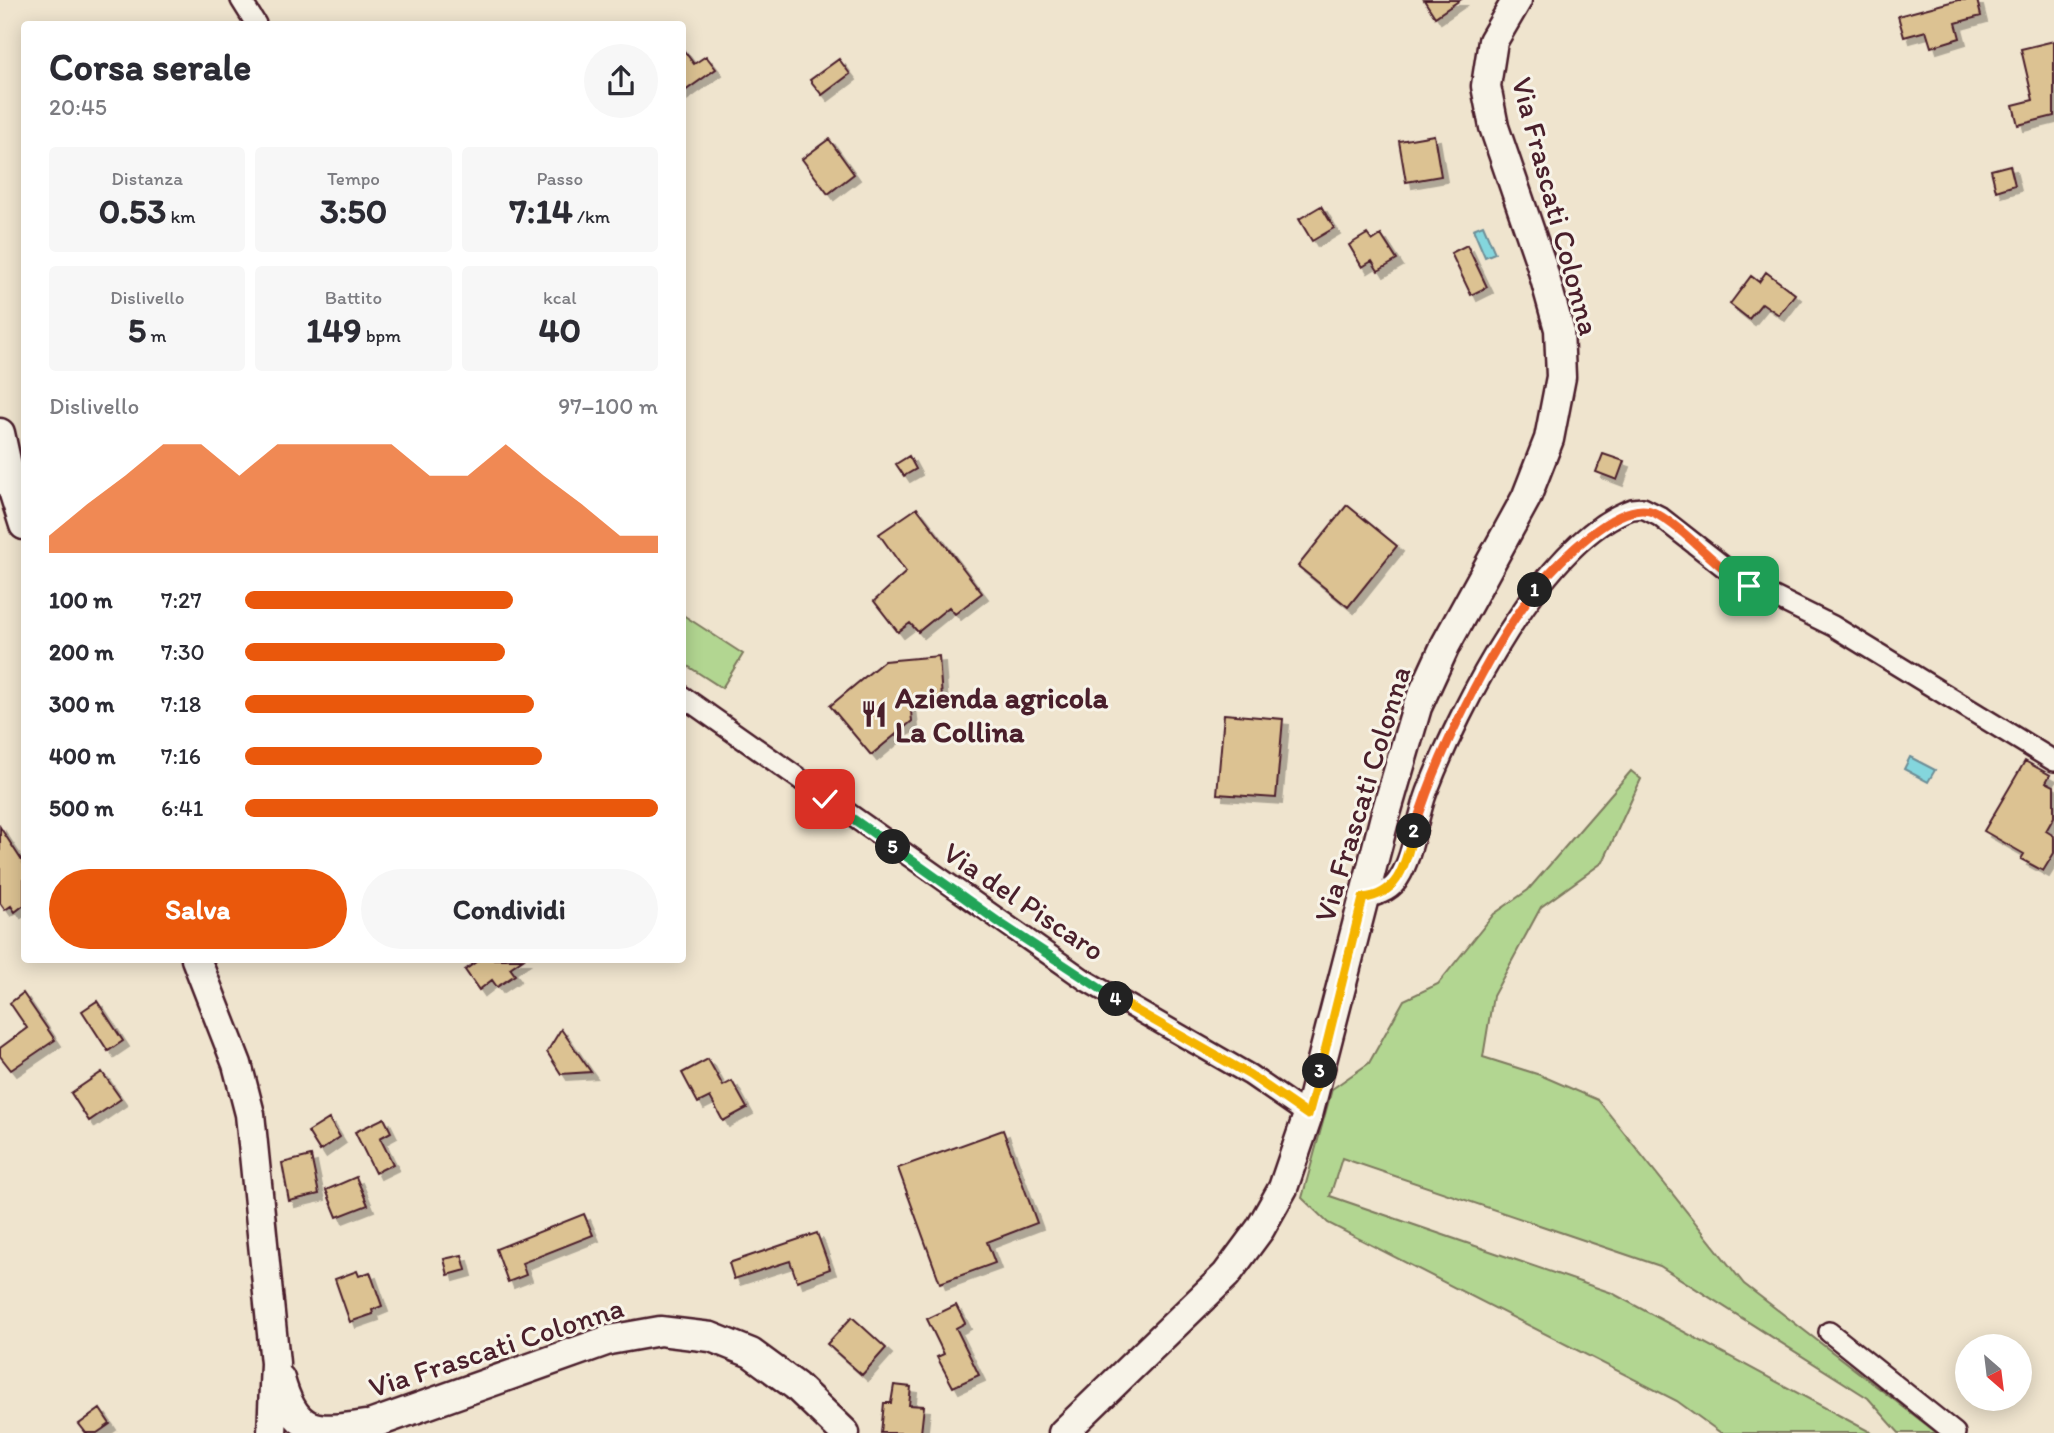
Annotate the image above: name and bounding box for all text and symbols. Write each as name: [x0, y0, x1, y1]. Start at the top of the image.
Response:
text: Corsa serale: [49, 44, 251, 90]
button: share: [584, 44, 658, 118]
street label: Via Frascati Colonna: [1504, 73, 1608, 339]
text: 20:45: [49, 93, 107, 121]
text: Distanza: [111, 167, 183, 190]
text: Tempo: [327, 167, 380, 190]
text: Passo: [536, 167, 583, 190]
text: 0.53: [99, 190, 166, 232]
text: 3:50: [320, 190, 387, 232]
text: 7:14: [510, 190, 573, 232]
text: km: [166, 205, 196, 228]
text: /km: [573, 205, 610, 228]
text: Dislivello: [110, 286, 184, 309]
text: Battito: [325, 286, 382, 309]
text: kcal: [543, 286, 577, 309]
text: 5: [128, 309, 146, 351]
text: 149: [306, 309, 362, 351]
text: 40: [539, 309, 581, 351]
text: m: [146, 324, 166, 347]
text: bpm: [362, 324, 401, 347]
text: Dislivello: [49, 392, 139, 420]
text: 97–100 m: [558, 392, 658, 420]
pin: [1719, 556, 1779, 616]
icon: arrive: [1730, 567, 1768, 605]
pin: 1: [1518, 572, 1552, 608]
text: 1: [1530, 578, 1539, 601]
text: 100 m: [49, 586, 113, 614]
text: 7:27: [161, 586, 202, 614]
text: 200 m: [49, 638, 114, 666]
text: 7:30: [161, 638, 205, 666]
street label: Via Frascati Colonna: [1305, 661, 1419, 926]
place label: Azienda agricola La Collina: [894, 679, 1108, 750]
text: 300 m: [49, 690, 114, 718]
text: 7:18: [161, 690, 201, 718]
restaurant icon: Azienda agricola La Collina: [859, 699, 889, 729]
text: 400 m: [49, 742, 116, 770]
text: 7:16: [161, 742, 201, 770]
pin: [795, 769, 855, 829]
icon: check: [806, 780, 844, 818]
text: 500 m: [49, 794, 114, 822]
text: 6:41: [161, 794, 203, 822]
pin: 2: [1396, 814, 1432, 848]
text: 2: [1409, 819, 1419, 842]
pin: 5: [876, 830, 910, 864]
street label: Via del Piscaro: [936, 833, 1112, 969]
text: 5: [888, 835, 897, 858]
button: Salva: [49, 869, 347, 949]
button: Condividi: [361, 869, 658, 949]
pin: 4: [1098, 982, 1134, 1016]
text: 4: [1110, 987, 1121, 1010]
pin: 3: [1302, 1054, 1338, 1088]
text: 3: [1314, 1059, 1325, 1082]
street label: Via Frascati Colonna: [364, 1288, 628, 1406]
north arrow: [1955, 1334, 2032, 1410]
map controls: [1955, 1334, 2032, 1411]

